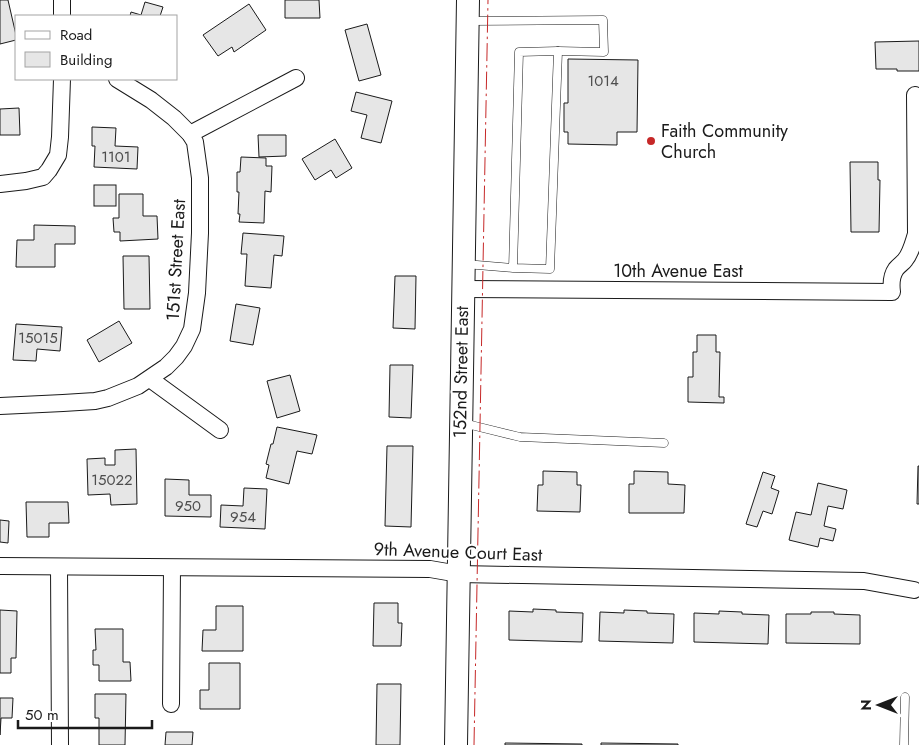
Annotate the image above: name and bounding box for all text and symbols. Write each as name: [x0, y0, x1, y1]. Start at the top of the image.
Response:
legend: [15, 15, 178, 80]
text: Road: [60, 24, 92, 46]
text: Building: [60, 49, 112, 71]
house number: 1014: [587, 70, 619, 92]
place label: Faith Community Church: [661, 118, 788, 165]
marker: Faith Community Church: [645, 135, 657, 147]
house number: 1101: [101, 146, 131, 168]
street label: 151st Street East: [160, 198, 192, 322]
street label: 10th Avenue East: [613, 258, 744, 284]
street label: 152nd Street East: [447, 305, 475, 438]
house number: 15015: [18, 327, 58, 349]
house number: 15022: [91, 469, 133, 491]
house number: 950: [175, 495, 201, 517]
house number: 954: [230, 506, 256, 528]
street label: 9th Avenue Court East: [373, 536, 543, 568]
north arrow: [854, 680, 904, 730]
scale bar: [18, 698, 151, 730]
text: N: [856, 699, 876, 711]
text: 50 m: [25, 704, 59, 726]

